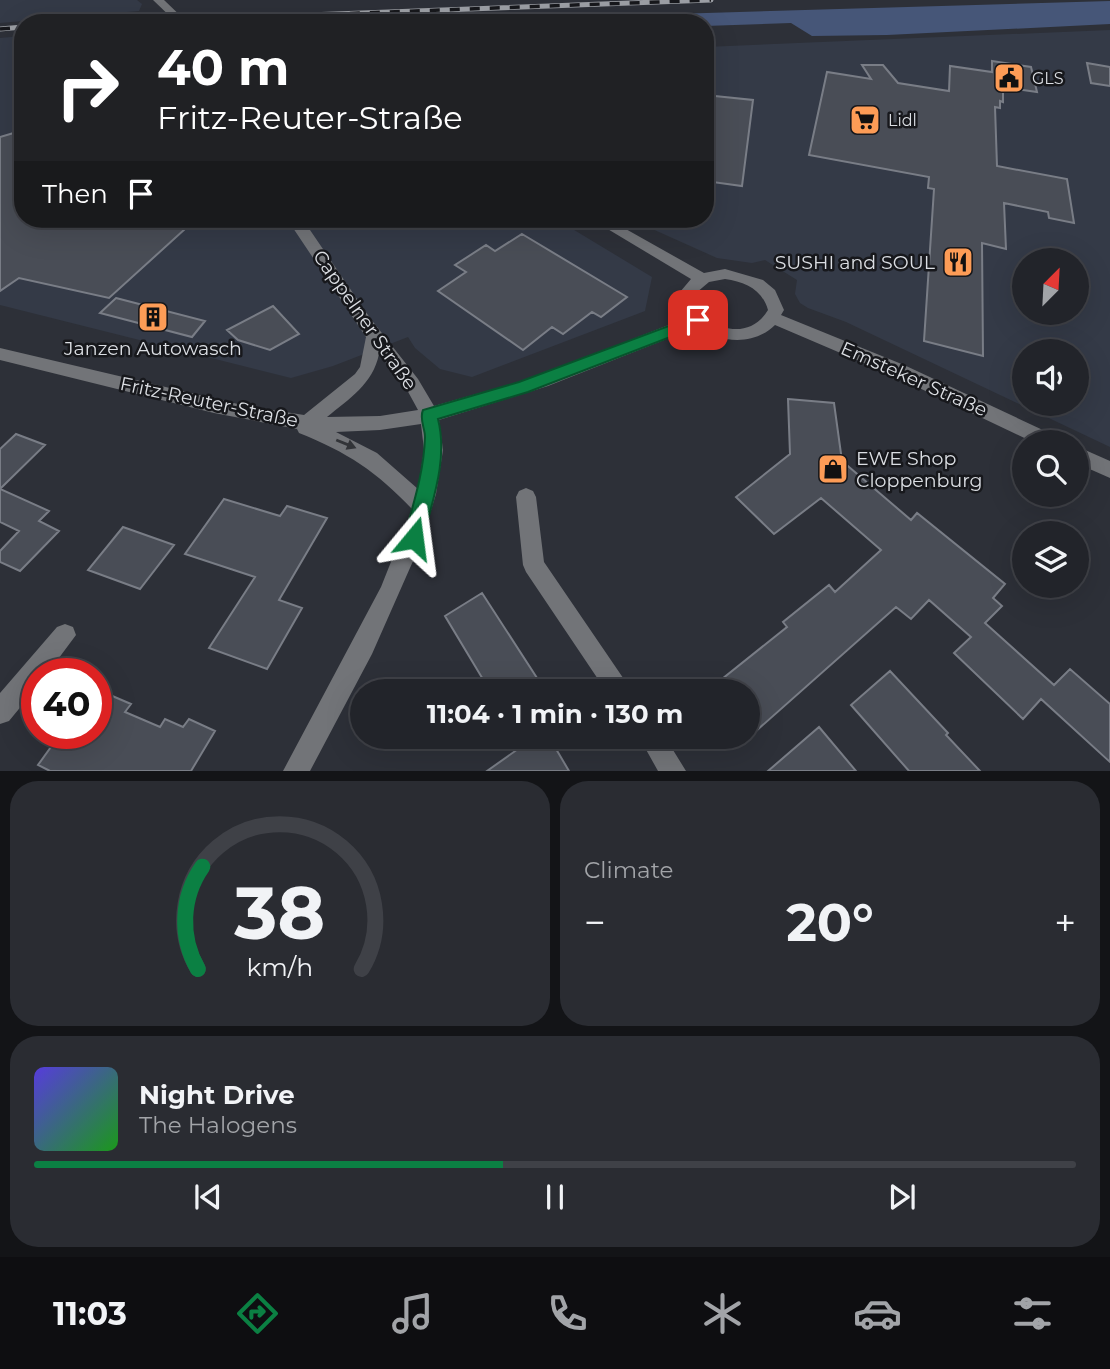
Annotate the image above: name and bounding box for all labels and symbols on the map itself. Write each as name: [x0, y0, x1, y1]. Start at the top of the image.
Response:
public building icon: GLS: [992, 61, 1026, 95]
place label: GLS: [1032, 69, 1064, 88]
supermarket icon: Lidl: [848, 103, 882, 137]
place label: Lidl: [888, 111, 917, 130]
restaurant icon: SUSHI and SOUL: [941, 245, 975, 279]
street label: Cappelner Straße: [308, 246, 422, 394]
north arrow: [1012, 248, 1088, 326]
place label: SUSHI and SOUL: [775, 251, 936, 274]
pin: [668, 290, 728, 350]
building icon: Janzen Autowasch: [136, 300, 170, 334]
street label: Emsteker Straße: [837, 336, 991, 422]
place label: Janzen Autowasch: [63, 337, 242, 360]
street label: Fritz-Reuter-Straße: [118, 372, 300, 432]
one-way arrow: [336, 439, 357, 450]
place label: EWE Shop Cloppenburg: [856, 447, 983, 492]
shop icon: EWE Shop Cloppenburg: [816, 452, 850, 486]
position arrow: [377, 501, 451, 575]
speed limit sign: 40: [21, 658, 112, 749]

